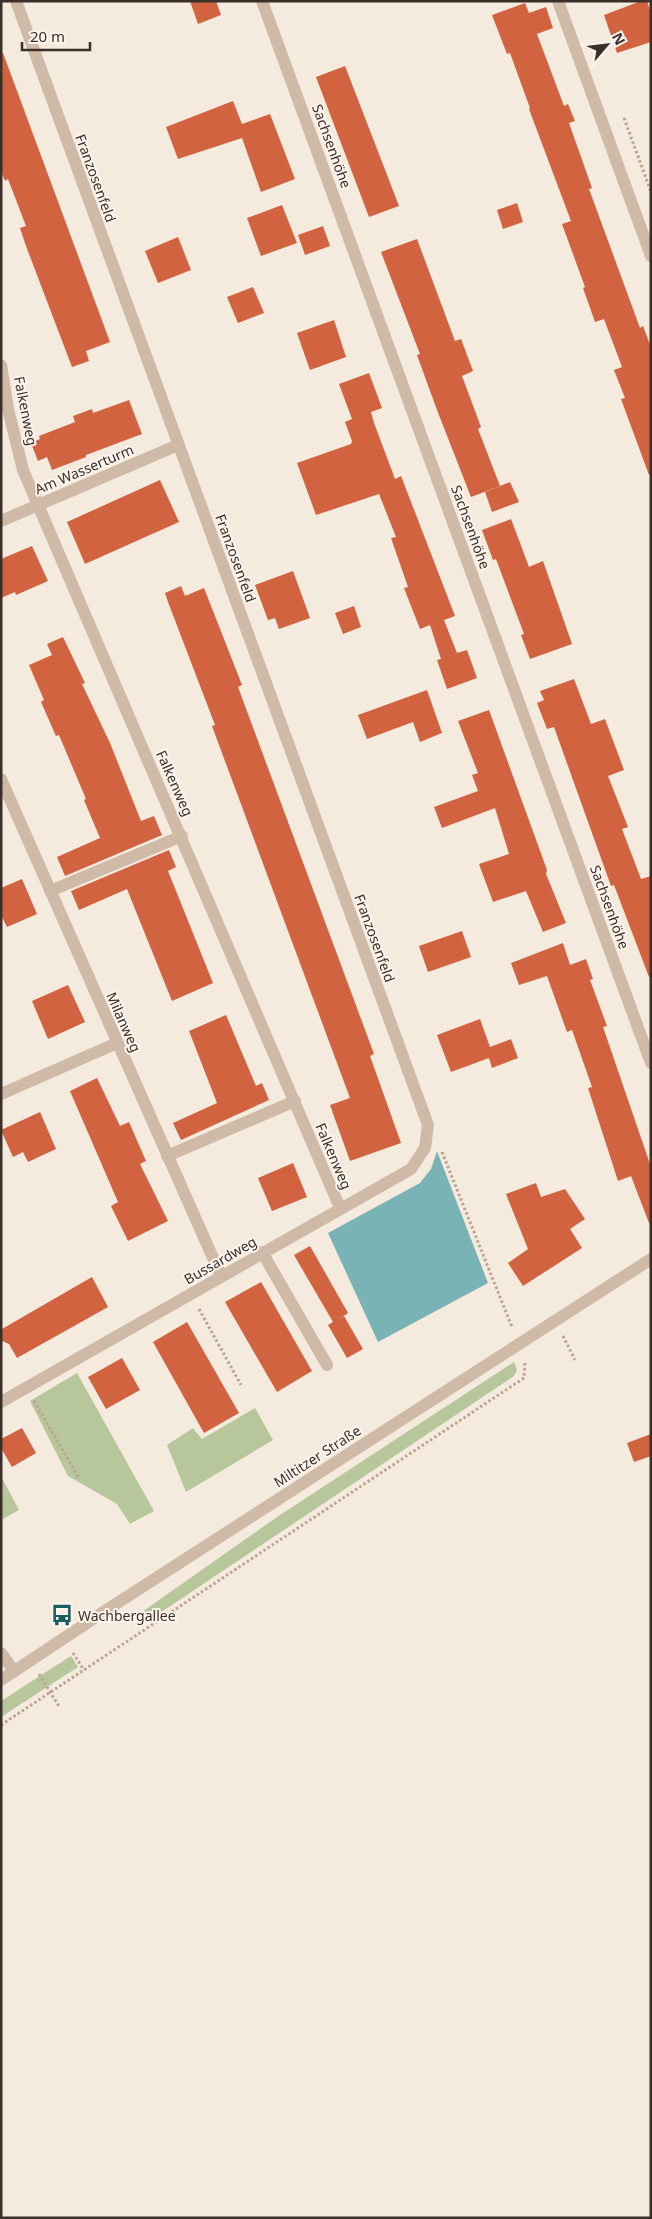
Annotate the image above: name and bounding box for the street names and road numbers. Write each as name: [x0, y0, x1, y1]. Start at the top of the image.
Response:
street label: Sachsenhöhe: [308, 101, 356, 191]
street label: Franzosenfeld: [71, 131, 121, 225]
street label: Falkenweg: [10, 375, 42, 447]
street label: Am Wasserturm: [32, 440, 136, 498]
street label: Sachsenhöhe: [447, 482, 495, 572]
street label: Franzosenfeld: [211, 511, 261, 605]
street label: Falkenweg: [152, 747, 198, 819]
street label: Sachsenhöhe: [586, 862, 634, 952]
street label: Franzosenfeld: [350, 891, 400, 985]
street label: Milanweg: [102, 989, 146, 1055]
street label: Falkenweg: [312, 1120, 356, 1192]
street label: Bussardweg: [180, 1232, 260, 1288]
street label: Miltitzer Straße: [270, 1421, 364, 1491]

